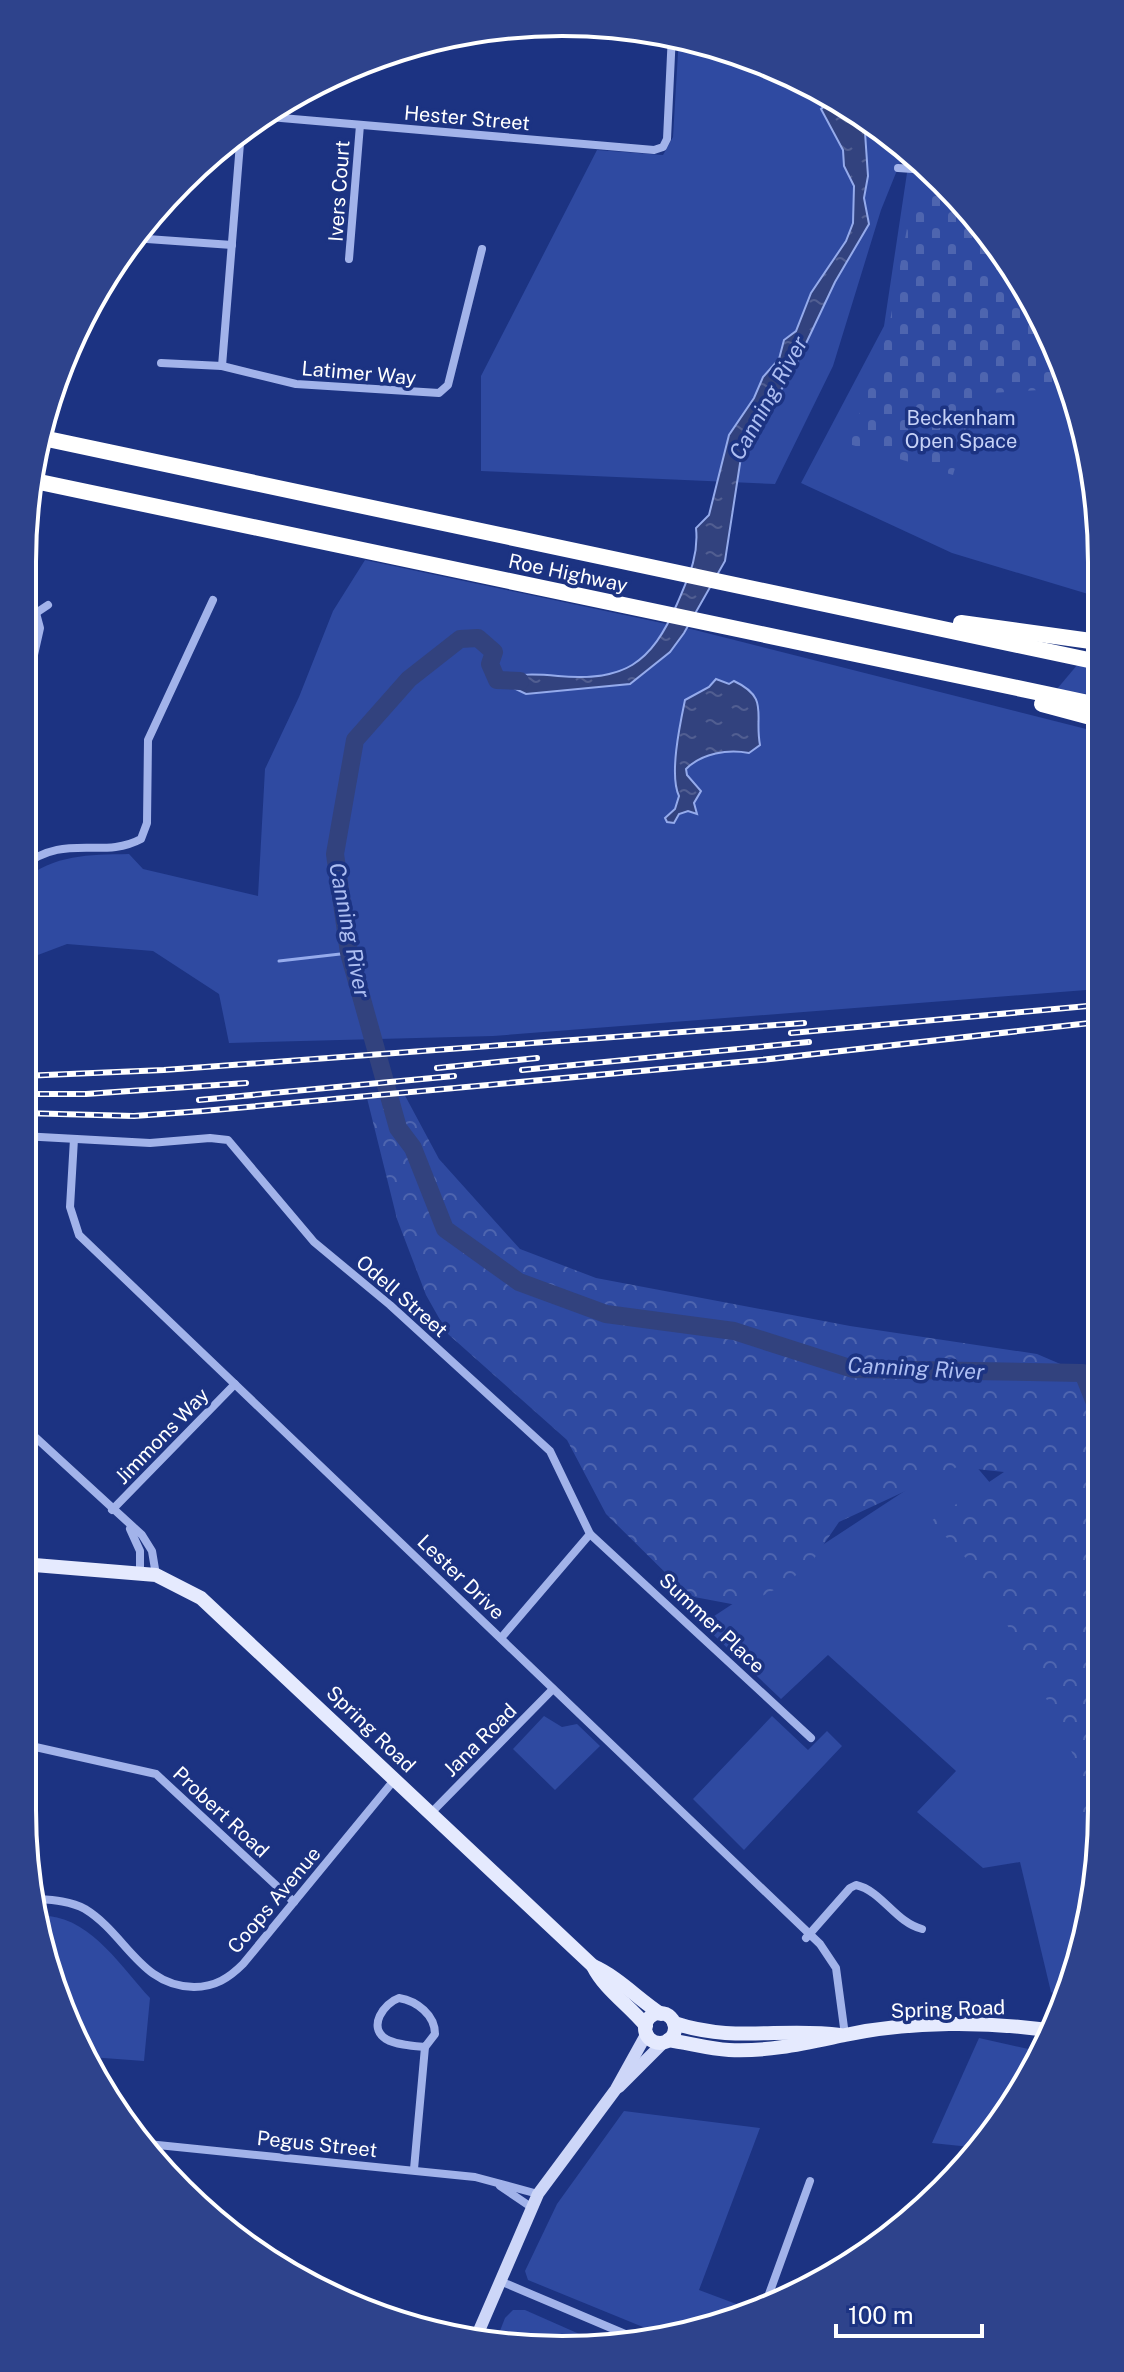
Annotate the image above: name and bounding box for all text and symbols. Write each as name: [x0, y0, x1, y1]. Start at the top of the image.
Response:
street label: Hester Street: [403, 101, 531, 135]
street label: Ivers Court: [323, 139, 355, 243]
water label: Canning River: [723, 331, 813, 464]
street label: Latimer Way: [301, 356, 418, 390]
park label: Beckenham Open Space: [905, 406, 1017, 453]
street label: Roe Highway: [506, 549, 630, 597]
water label: Canning River: [324, 860, 376, 1001]
street label: Odell Street: [352, 1250, 452, 1342]
water label: Canning River: [847, 1351, 986, 1385]
street label: Jimmons Way: [110, 1383, 214, 1489]
street label: Lester Drive: [412, 1530, 510, 1624]
street label: Summer Place: [654, 1568, 770, 1678]
street label: Spring Road: [322, 1681, 420, 1777]
street label: Jana Road: [438, 1698, 522, 1782]
street label: Probert Road: [168, 1761, 274, 1863]
street label: Coops Avenue: [222, 1842, 326, 1958]
street label: Spring Road: [890, 1995, 1006, 2023]
street label: Pegus Street: [256, 2126, 378, 2162]
scale bar: [836, 2288, 982, 2338]
text: 100 m: [848, 2301, 914, 2329]

